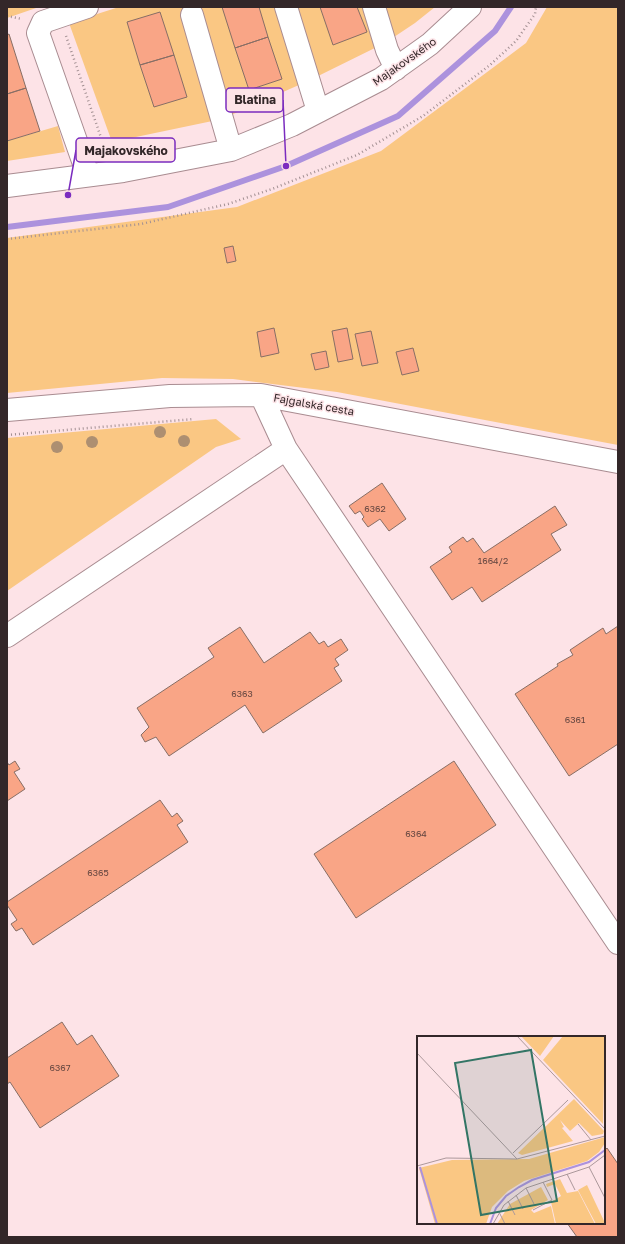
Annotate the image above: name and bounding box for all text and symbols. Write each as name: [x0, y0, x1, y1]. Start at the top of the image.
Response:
street label: Majakovského: [370, 34, 439, 88]
callout: Blatina: [226, 88, 283, 112]
text: Blatina: [234, 92, 276, 107]
callout: Majakovského: [76, 138, 175, 162]
text: Majakovského: [84, 143, 168, 158]
street label: Fajgalská cesta: [273, 391, 355, 417]
house number: 6362: [364, 503, 386, 514]
house number: 1664/2: [478, 555, 508, 566]
house number: 6363: [231, 688, 253, 699]
house number: 6361: [565, 714, 586, 725]
house number: 6364: [405, 828, 427, 839]
house number: 6365: [87, 867, 109, 878]
inset map: [417, 1036, 605, 1224]
house number: 6367: [50, 1062, 71, 1073]

